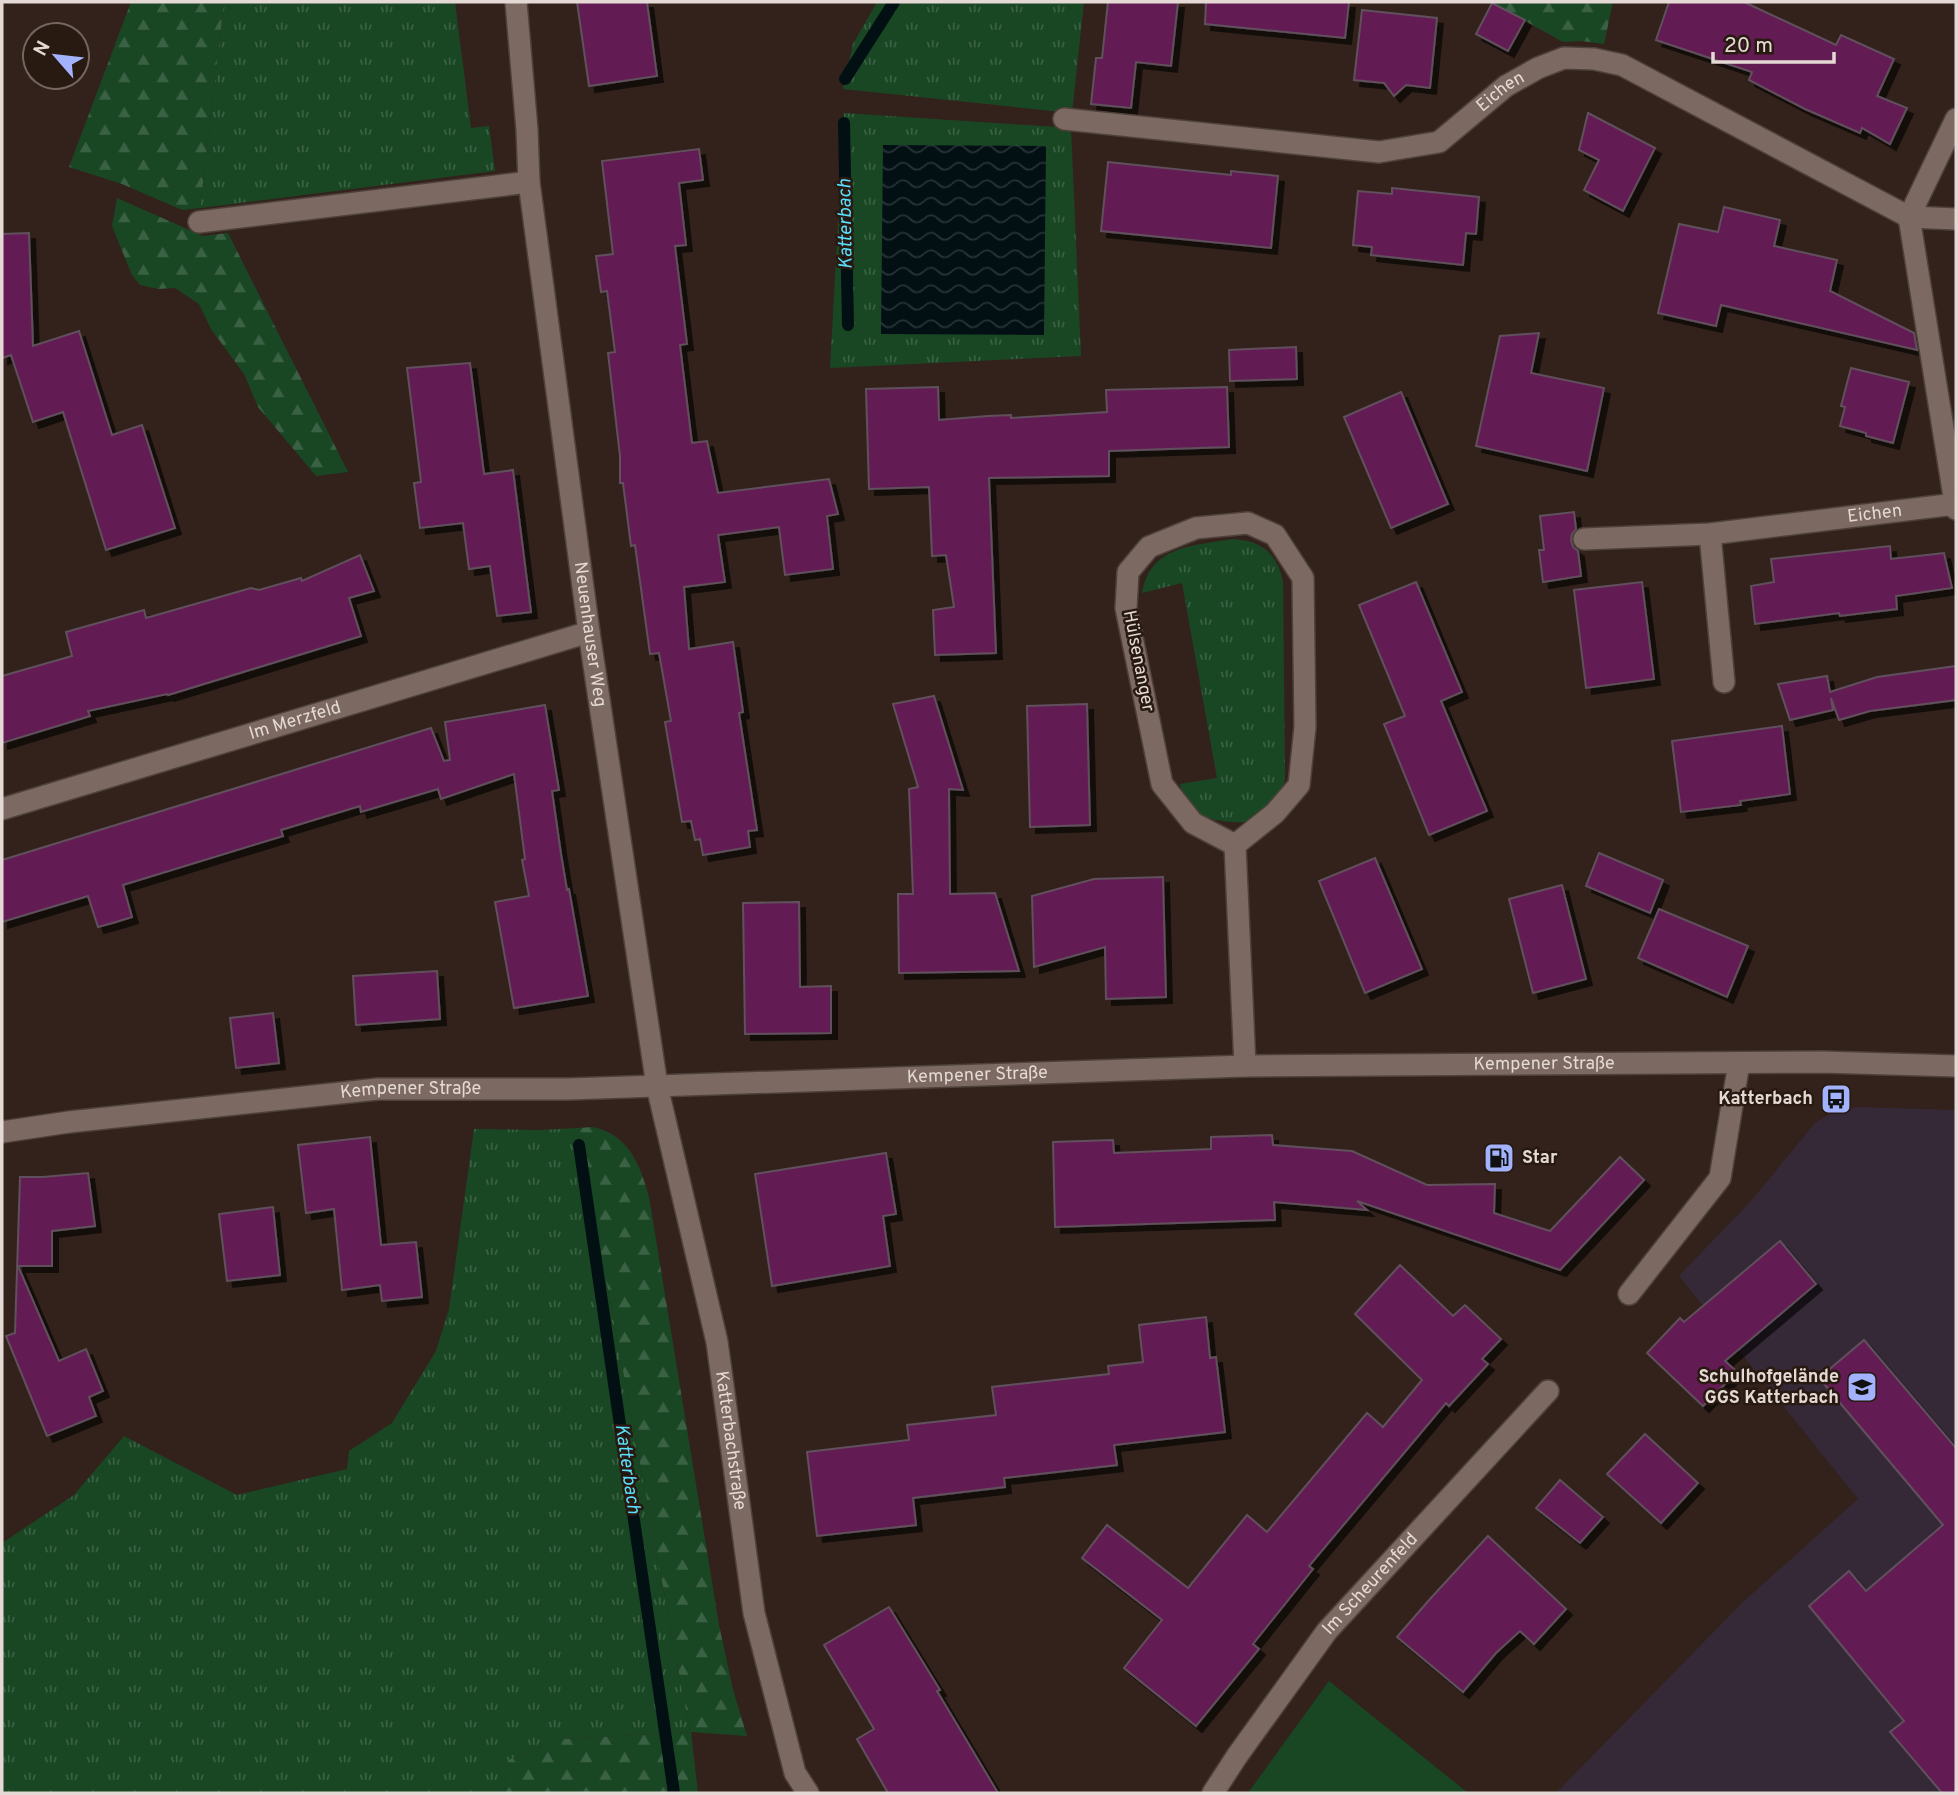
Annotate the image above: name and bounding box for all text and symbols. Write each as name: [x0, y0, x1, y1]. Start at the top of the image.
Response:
north arrow: [21, 21, 91, 91]
scale bar: [1713, 21, 1834, 65]
text: 20 m: [1724, 33, 1773, 60]
text: N: [29, 37, 57, 61]
street label: Eichen: [1472, 66, 1529, 117]
water label: Katterbach: [833, 178, 859, 269]
street label: Eichen: [1846, 499, 1903, 529]
street label: Neuenhauser Weg: [568, 560, 612, 709]
street label: Hülsenanger: [1117, 608, 1159, 714]
street label: Im Merzfeld: [246, 696, 344, 745]
street label: Kempener Straße: [1473, 1052, 1615, 1076]
street label: Kempener Straße: [906, 1061, 1048, 1089]
street label: Kempener Straße: [339, 1078, 481, 1104]
bus stop icon: Katterbach: [1819, 1082, 1853, 1116]
place label: Katterbach: [1718, 1088, 1813, 1111]
fuel station icon: Star: [1482, 1141, 1516, 1175]
place label: Star: [1522, 1147, 1558, 1170]
place label: Schulhofgelände GGS Katterbach: [1698, 1366, 1839, 1410]
street label: Katterbachstraße: [710, 1370, 751, 1512]
school or university icon: Schulhofgelände GGS Katterbach: [1845, 1370, 1879, 1404]
water label: Katterbach: [609, 1422, 645, 1516]
street label: Im Scheurenfeld: [1317, 1528, 1423, 1640]

